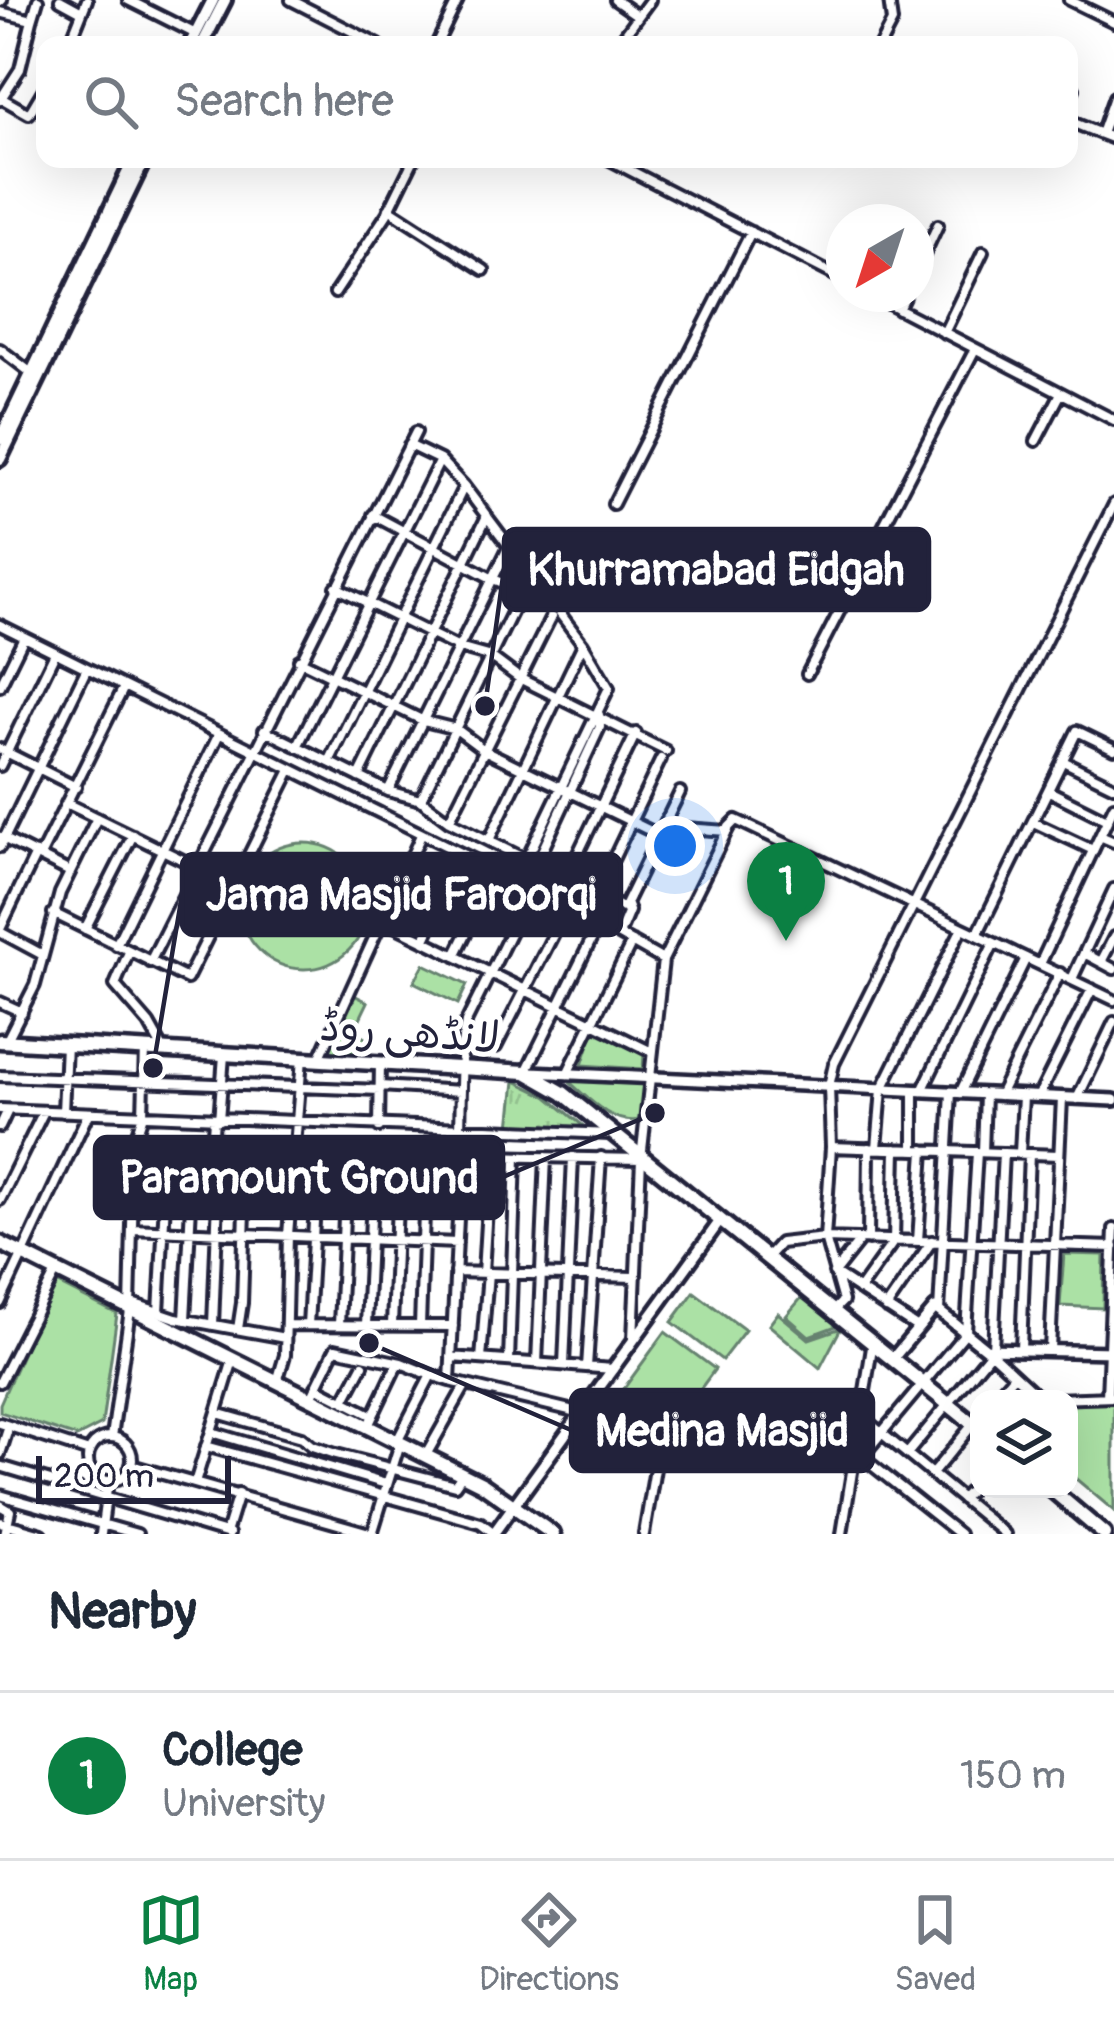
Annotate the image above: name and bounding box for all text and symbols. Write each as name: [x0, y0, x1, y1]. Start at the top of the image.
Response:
search box: [36, 36, 1078, 168]
icon: search: [78, 69, 144, 135]
text: Search here: [174, 74, 394, 130]
north arrow: [826, 204, 934, 312]
callout: Khurramabad Eidgah: [504, 529, 929, 610]
text: Khurramabad Eidgah: [527, 543, 905, 599]
your location: [645, 816, 705, 876]
pin: 1: [747, 842, 825, 941]
callout: Jama Masjid Faroorqi: [182, 854, 621, 935]
text: Jama Masjid Faroorqi: [206, 868, 596, 924]
street label: لانڈھی روڈ: [318, 1001, 501, 1065]
callout: Paramount Ground: [95, 1137, 503, 1218]
text: Paramount Ground: [119, 1151, 479, 1207]
callout: Medina Masjid: [571, 1390, 873, 1471]
map controls: [970, 1390, 1078, 1498]
button: layers: [970, 1390, 1078, 1498]
text: Medina Masjid: [595, 1404, 849, 1460]
scale bar: [36, 1450, 231, 1503]
text: 200 m: [54, 1456, 154, 1497]
text: Nearby: [48, 1580, 196, 1644]
text: College: [162, 1723, 302, 1779]
text: 1: [79, 1751, 95, 1800]
text: 150 m: [960, 1751, 1066, 1800]
text: University: [162, 1779, 325, 1828]
tab: Map: [138, 1887, 204, 2000]
tab: Directions: [479, 1887, 619, 2000]
tab: Saved: [894, 1887, 976, 2000]

